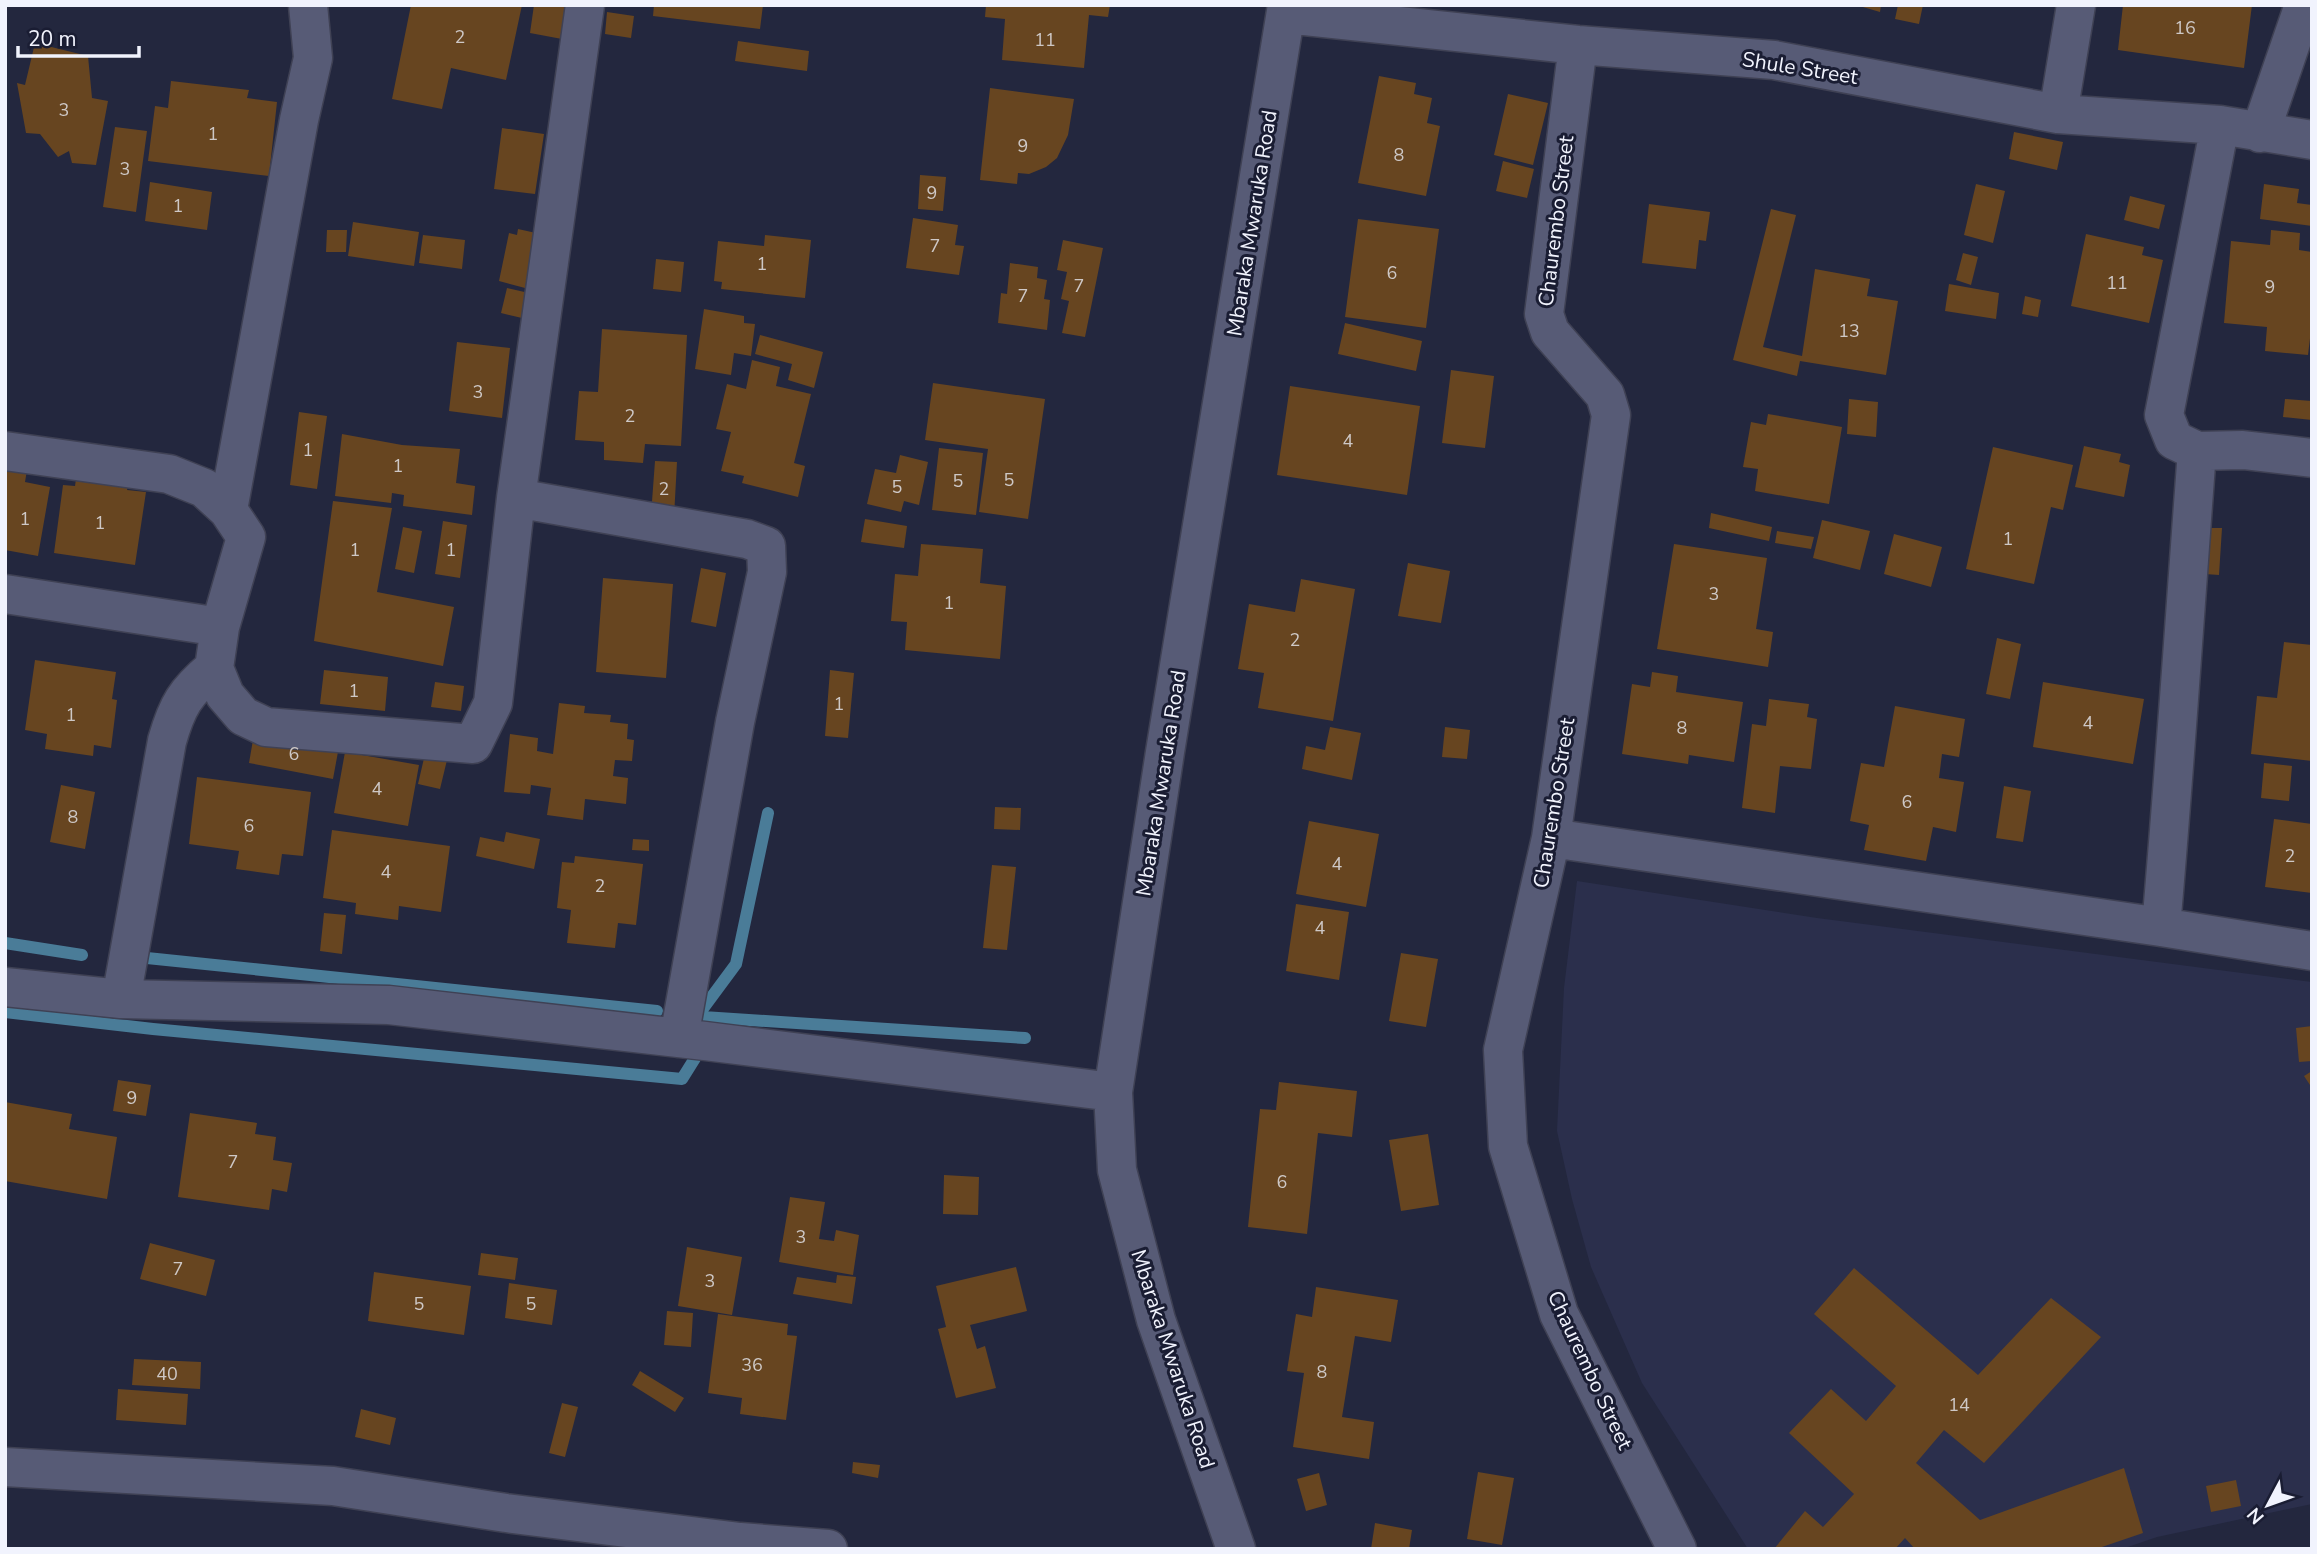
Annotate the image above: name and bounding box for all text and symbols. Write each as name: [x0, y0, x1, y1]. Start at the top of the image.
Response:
scale bar: [18, 14, 138, 58]
house number: 16: [2174, 16, 2196, 40]
text: 20 m: [28, 25, 77, 53]
house number: 2: [455, 25, 465, 49]
house number: 11: [1034, 28, 1056, 52]
street label: Shule Street: [1740, 45, 1860, 91]
house number: 3: [59, 98, 69, 122]
street label: Mbaraka Mwaruka Road: [1220, 108, 1284, 338]
house number: 1: [208, 122, 218, 146]
street label: Chaurembo Street: [1532, 133, 1580, 308]
house number: 9: [1018, 134, 1028, 158]
house number: 8: [1394, 143, 1404, 167]
house number: 3: [120, 157, 130, 181]
house number: 9: [927, 181, 937, 205]
house number: 1: [173, 194, 183, 218]
house number: 7: [930, 234, 940, 258]
house number: 1: [757, 252, 767, 276]
house number: 6: [1387, 261, 1397, 285]
house number: 11: [2106, 271, 2128, 295]
house number: 7: [1074, 274, 1084, 298]
house number: 9: [2265, 275, 2275, 299]
house number: 7: [1018, 284, 1028, 308]
house number: 13: [1838, 319, 1860, 343]
house number: 3: [473, 380, 483, 404]
house number: 2: [625, 404, 635, 428]
house number: 4: [1343, 429, 1354, 453]
house number: 1: [303, 438, 313, 462]
house number: 1: [393, 454, 403, 478]
house number: 5: [1004, 468, 1014, 492]
house number: 5: [953, 469, 963, 493]
house number: 5: [892, 475, 902, 499]
house number: 2: [659, 477, 669, 501]
house number: 1: [20, 507, 30, 531]
house number: 1: [95, 511, 105, 535]
house number: 1: [2003, 527, 2013, 551]
house number: 1: [350, 538, 360, 562]
house number: 1: [446, 538, 456, 562]
house number: 3: [1709, 582, 1719, 606]
house number: 1: [944, 591, 954, 615]
house number: 2: [1290, 628, 1300, 652]
street label: Mbaraka Mwaruka Road: [1129, 668, 1193, 898]
house number: 1: [349, 679, 359, 703]
house number: 1: [834, 692, 844, 716]
house number: 1: [66, 703, 76, 727]
house number: 4: [2083, 711, 2094, 735]
street label: Chaurembo Street: [1527, 715, 1581, 890]
house number: 8: [1677, 716, 1687, 740]
house number: 6: [289, 742, 299, 766]
house number: 4: [372, 777, 383, 801]
house number: 6: [1902, 790, 1912, 814]
house number: 8: [68, 805, 78, 829]
house number: 6: [244, 814, 254, 838]
house number: 2: [2285, 844, 2295, 868]
house number: 4: [1332, 852, 1343, 876]
house number: 4: [381, 860, 392, 884]
house number: 2: [595, 874, 605, 898]
house number: 4: [1315, 916, 1326, 940]
house number: 9: [127, 1086, 137, 1110]
house number: 7: [228, 1150, 238, 1174]
house number: 6: [1277, 1170, 1287, 1194]
house number: 3: [796, 1225, 806, 1249]
street label: Mbaraka Mwaruka Road: [1124, 1246, 1222, 1472]
house number: 7: [173, 1257, 183, 1281]
house number: 3: [705, 1269, 715, 1293]
street label: Chaurembo Street: [1541, 1286, 1639, 1454]
house number: 5: [414, 1292, 424, 1316]
house number: 5: [526, 1292, 536, 1316]
house number: 36: [741, 1353, 763, 1377]
house number: 8: [1317, 1360, 1327, 1384]
house number: 40: [156, 1362, 178, 1386]
house number: 14: [1948, 1393, 1970, 1417]
north arrow: [2233, 1470, 2303, 1540]
text: N: [2241, 1502, 2270, 1529]

